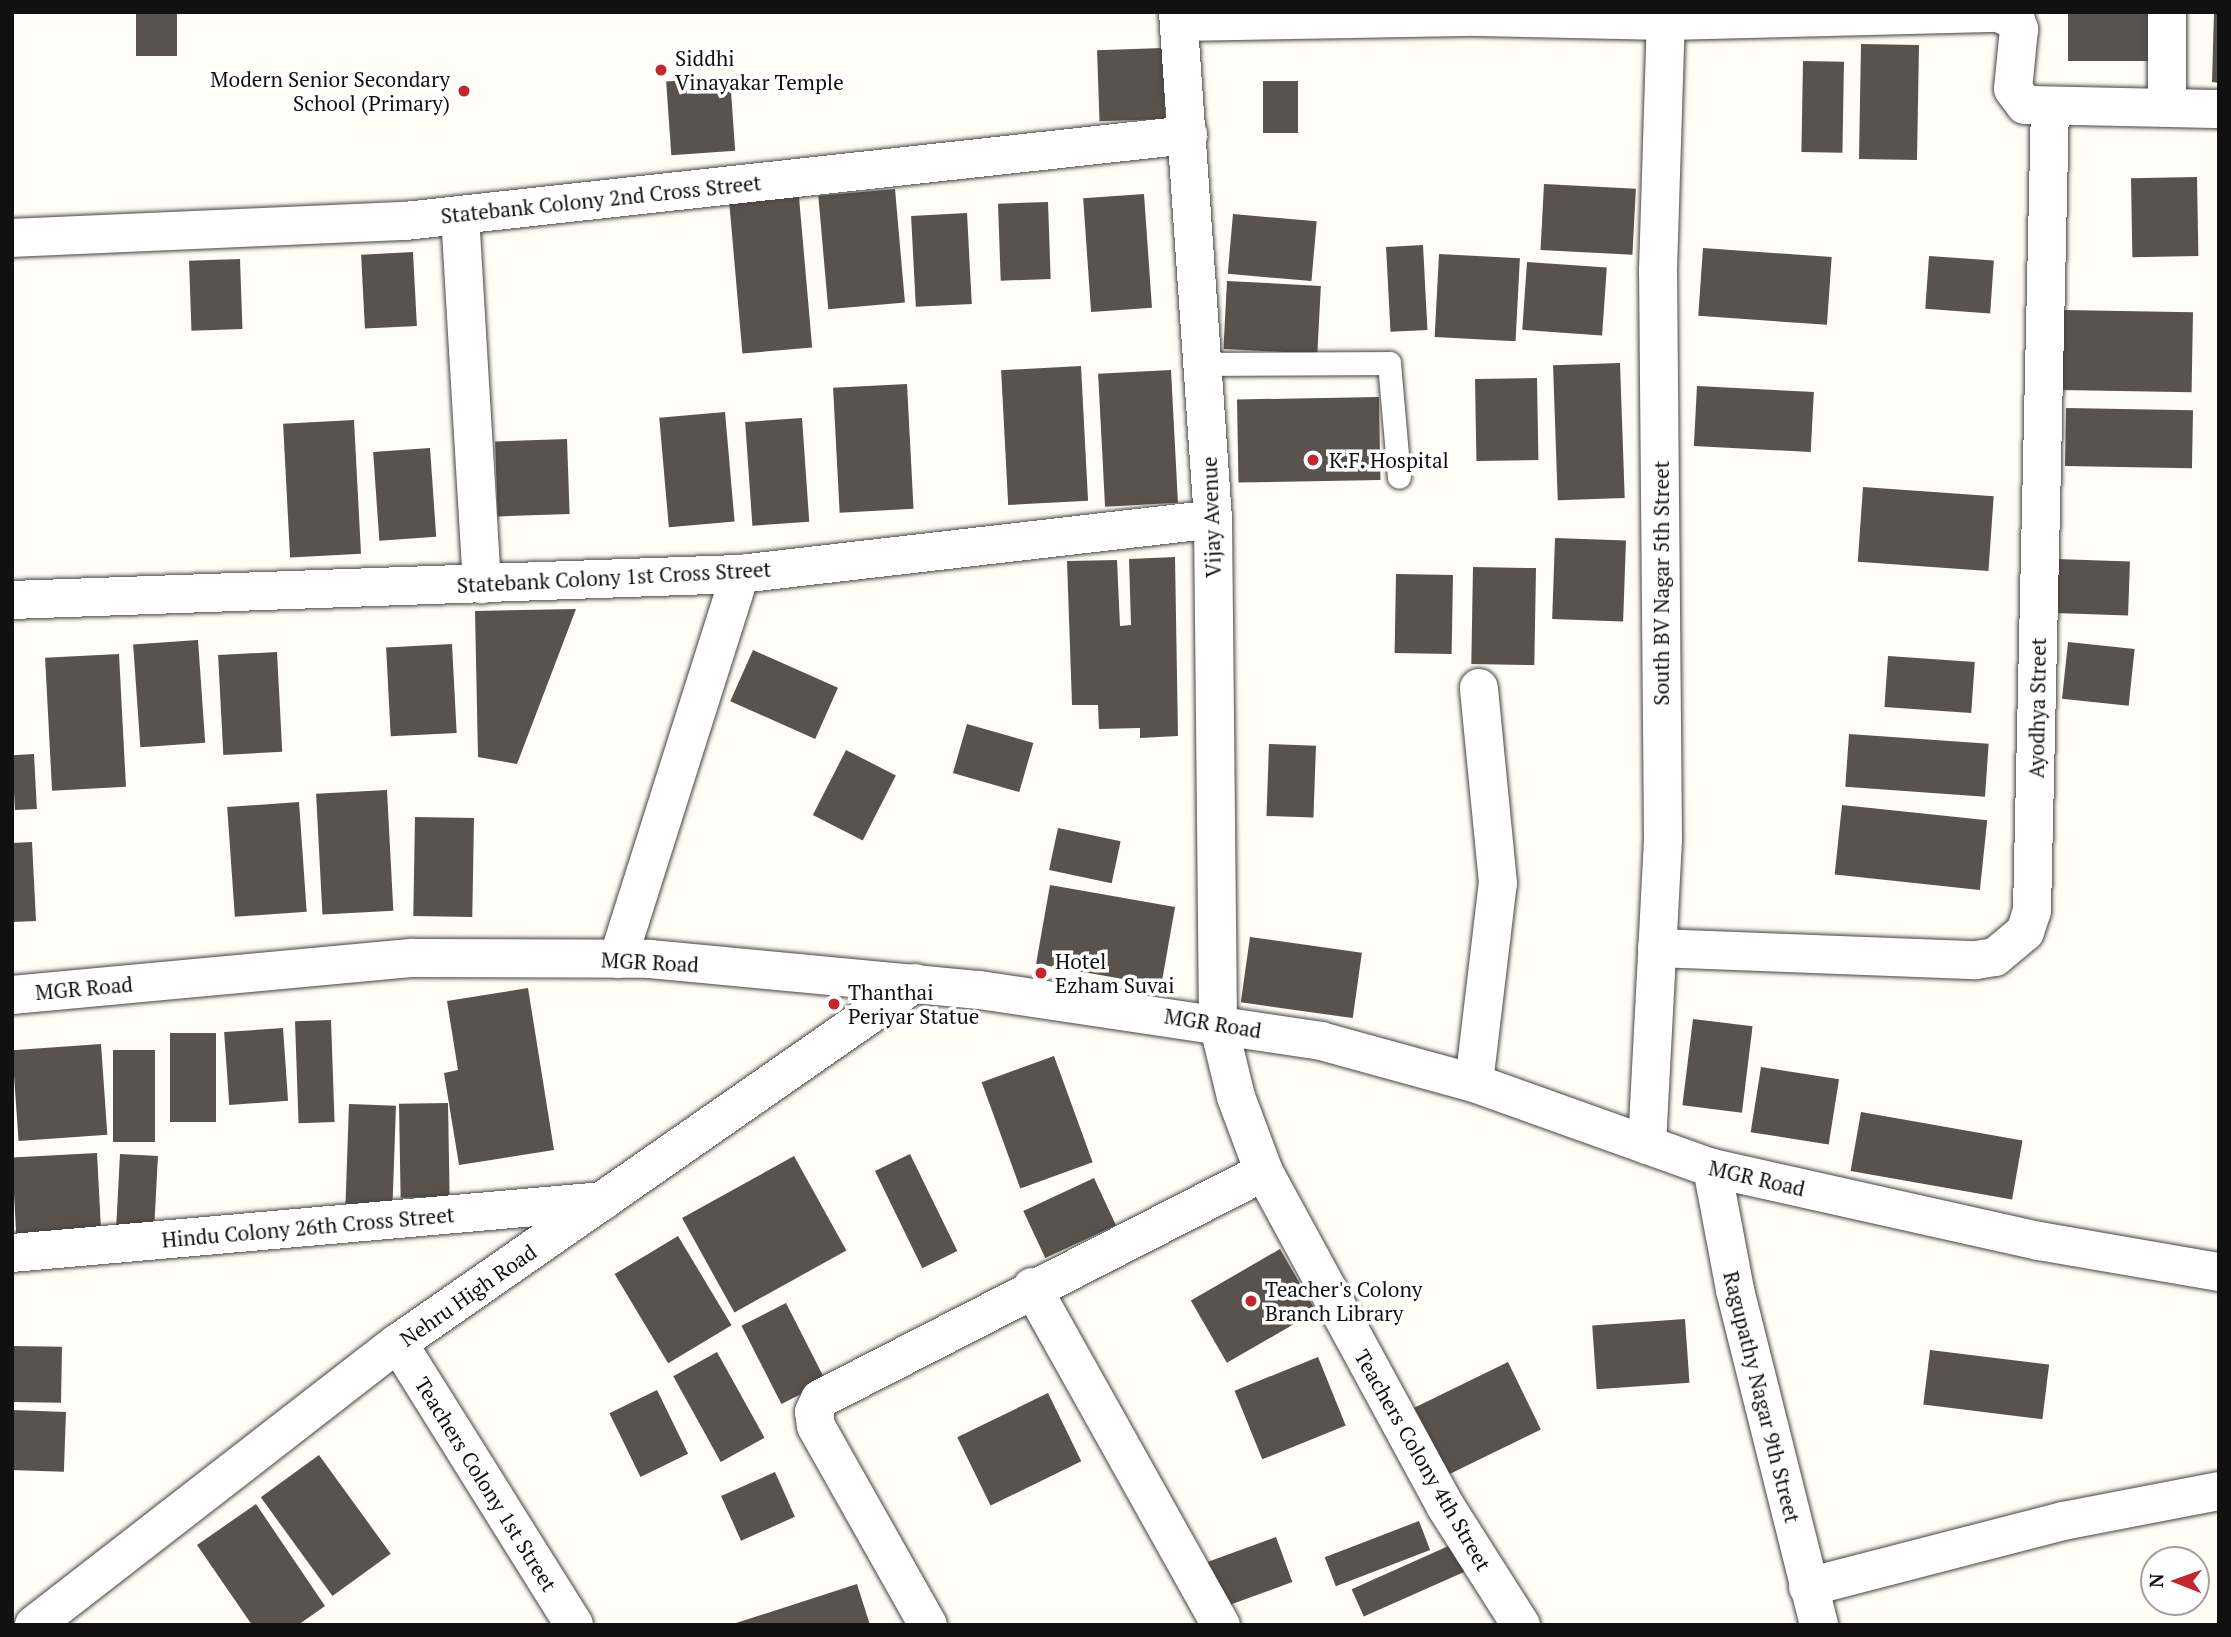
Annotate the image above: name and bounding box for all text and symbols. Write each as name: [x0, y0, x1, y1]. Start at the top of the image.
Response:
place label: Siddhi Vinayakar Temple: [675, 45, 844, 95]
marker: Siddhi Vinayakar Temple: [653, 62, 669, 78]
place label: Modern Senior Secondary School (Primary): [210, 66, 450, 116]
marker: Modern Senior Secondary School (Primary): [456, 83, 472, 99]
street label: Statebank Colony 2nd Cross Street: [439, 170, 763, 228]
place label: K.F. Hospital: [1329, 447, 1450, 473]
marker: K.F. Hospital: [1303, 450, 1323, 470]
street label: Vijay Avenue: [1196, 456, 1226, 578]
street label: South BV Nagar 5th Street: [1648, 460, 1674, 706]
street label: Statebank Colony 1st Cross Street: [456, 556, 772, 598]
street label: Ayodhya Street: [2023, 637, 2051, 779]
street label: MGR Road: [600, 947, 700, 977]
place label: Hotel Ezham Suvai: [1055, 948, 1175, 998]
marker: Hotel Ezham Suvai: [1033, 965, 1049, 981]
street label: MGR Road: [34, 971, 134, 1005]
place label: Thanthai Periyar Statue: [848, 979, 979, 1029]
marker: Thanthai Periyar Statue: [826, 996, 842, 1012]
street label: MGR Road: [1163, 1003, 1263, 1043]
street label: MGR Road: [1706, 1155, 1808, 1201]
street label: Hindu Colony 26th Cross Street: [161, 1202, 455, 1252]
street label: Nehru High Road: [395, 1239, 541, 1351]
street label: Ragupathy Nagar 9th Street: [1718, 1268, 1806, 1526]
place label: Teacher's Colony Branch Library: [1265, 1276, 1422, 1326]
marker: Teacher's Colony Branch Library: [1243, 1293, 1259, 1309]
street label: Teachers Colony 4th Street: [1349, 1345, 1497, 1575]
street label: Teachers Colony 1st Street: [410, 1372, 562, 1596]
north arrow: [2140, 1546, 2210, 1616]
text: N: [2143, 1573, 2168, 1588]

